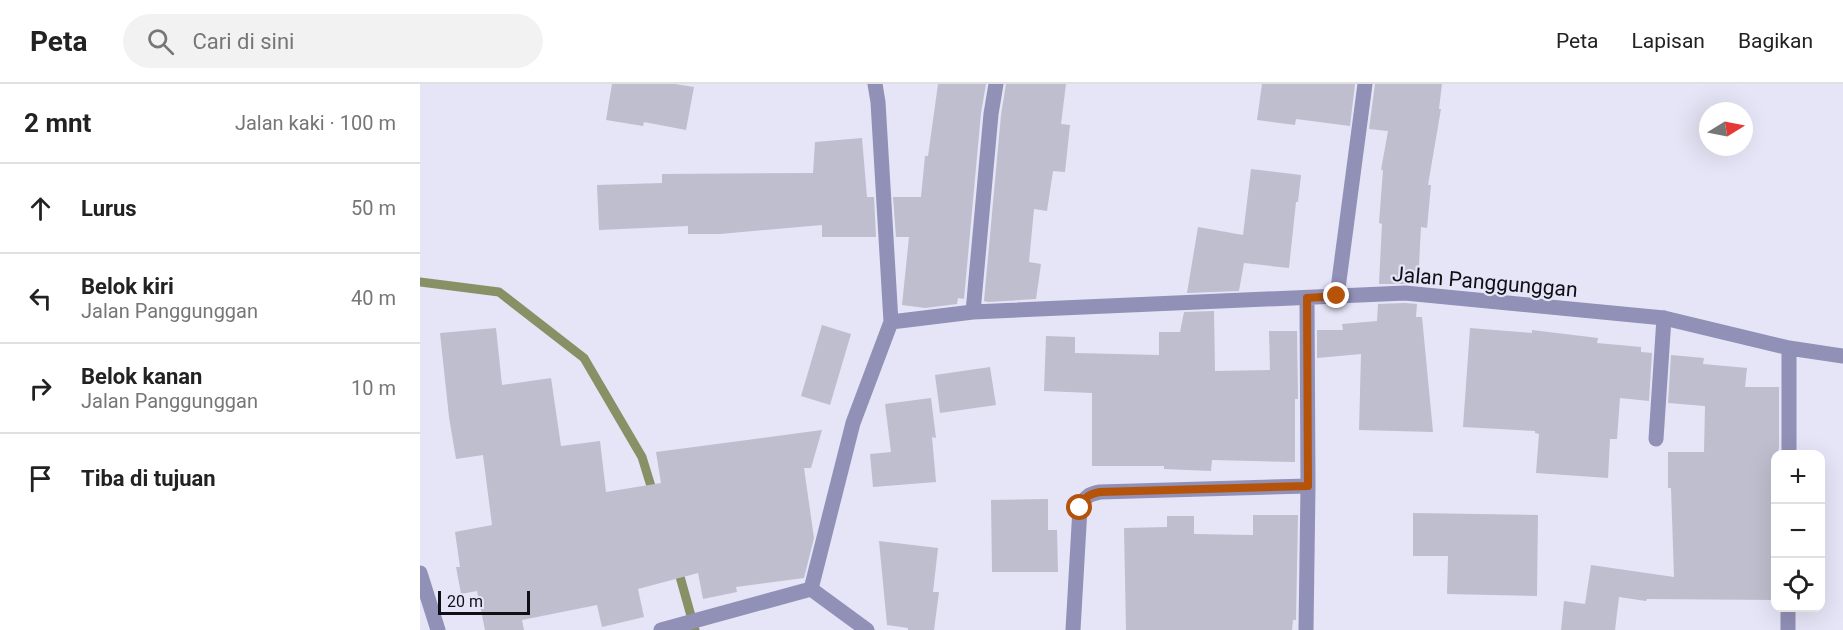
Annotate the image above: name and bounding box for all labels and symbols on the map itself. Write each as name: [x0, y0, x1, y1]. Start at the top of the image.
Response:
north arrow: [1699, 102, 1753, 156]
street label: Jalan Panggunggan: [1391, 262, 1579, 302]
route end: [1323, 282, 1349, 308]
route start: [1066, 494, 1092, 520]
scale bar: [438, 588, 530, 616]

